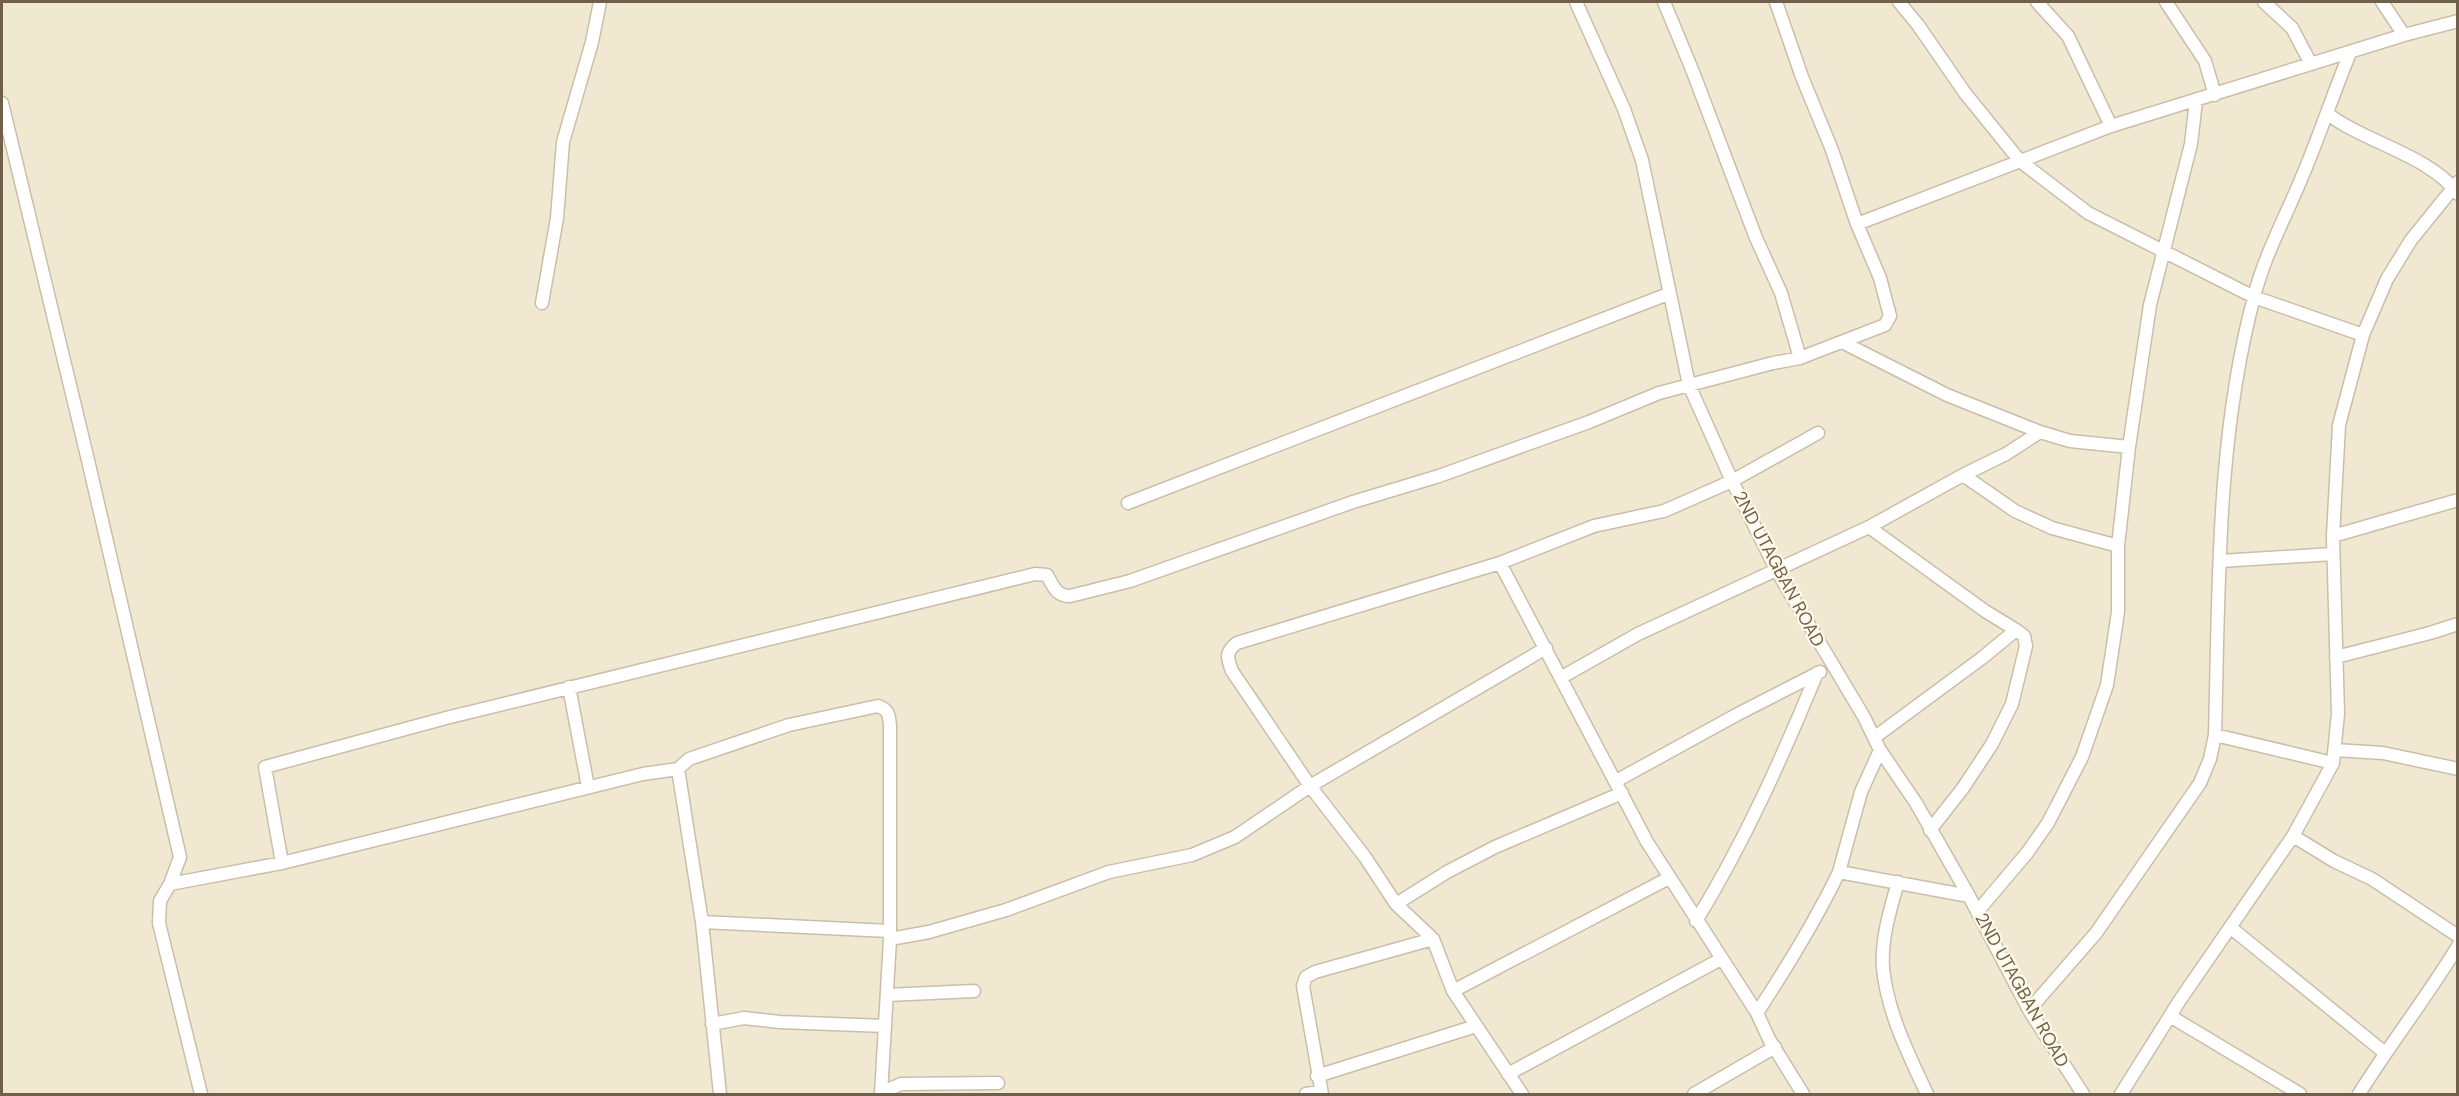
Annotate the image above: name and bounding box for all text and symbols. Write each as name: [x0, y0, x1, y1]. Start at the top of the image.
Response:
street label: 2ND UTAGBAN ROAD: [1728, 487, 1830, 651]
street label: 2ND UTAGBAN ROAD: [1970, 908, 2074, 1072]

